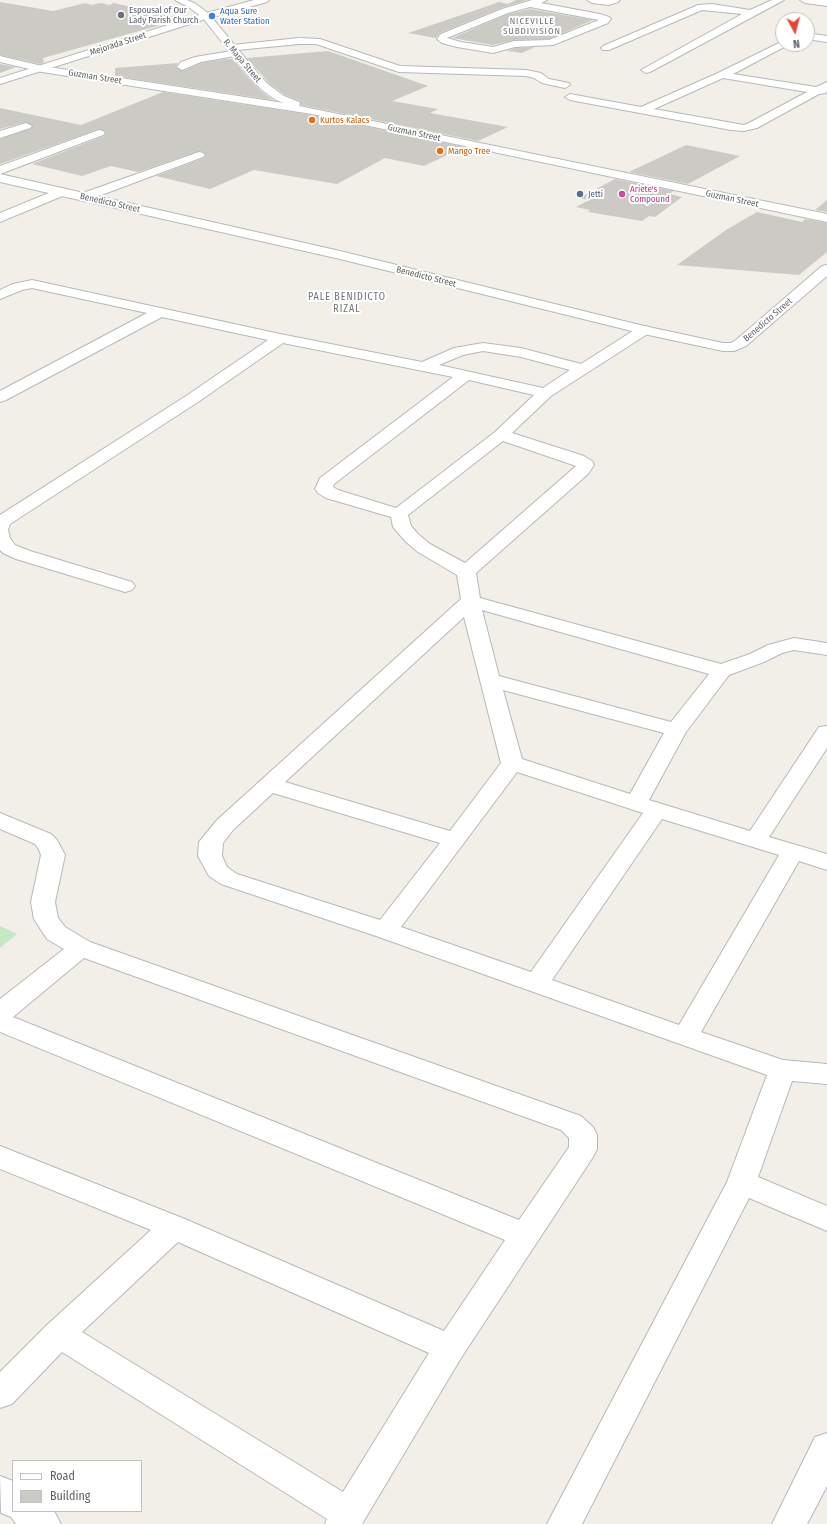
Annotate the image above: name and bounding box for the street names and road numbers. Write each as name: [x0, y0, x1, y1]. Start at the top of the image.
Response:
street label: Mejorada Street: [88, 30, 148, 58]
street label: R. Mapa Street: [221, 37, 263, 85]
street label: Guzman Street: [68, 67, 122, 87]
street label: Guzman Street: [387, 122, 441, 144]
street label: Guzman Street: [705, 188, 759, 210]
street label: Benedicto Street: [79, 191, 141, 215]
street label: Benedicto Street: [395, 264, 457, 290]
street label: Benedicto Street: [741, 296, 795, 344]

